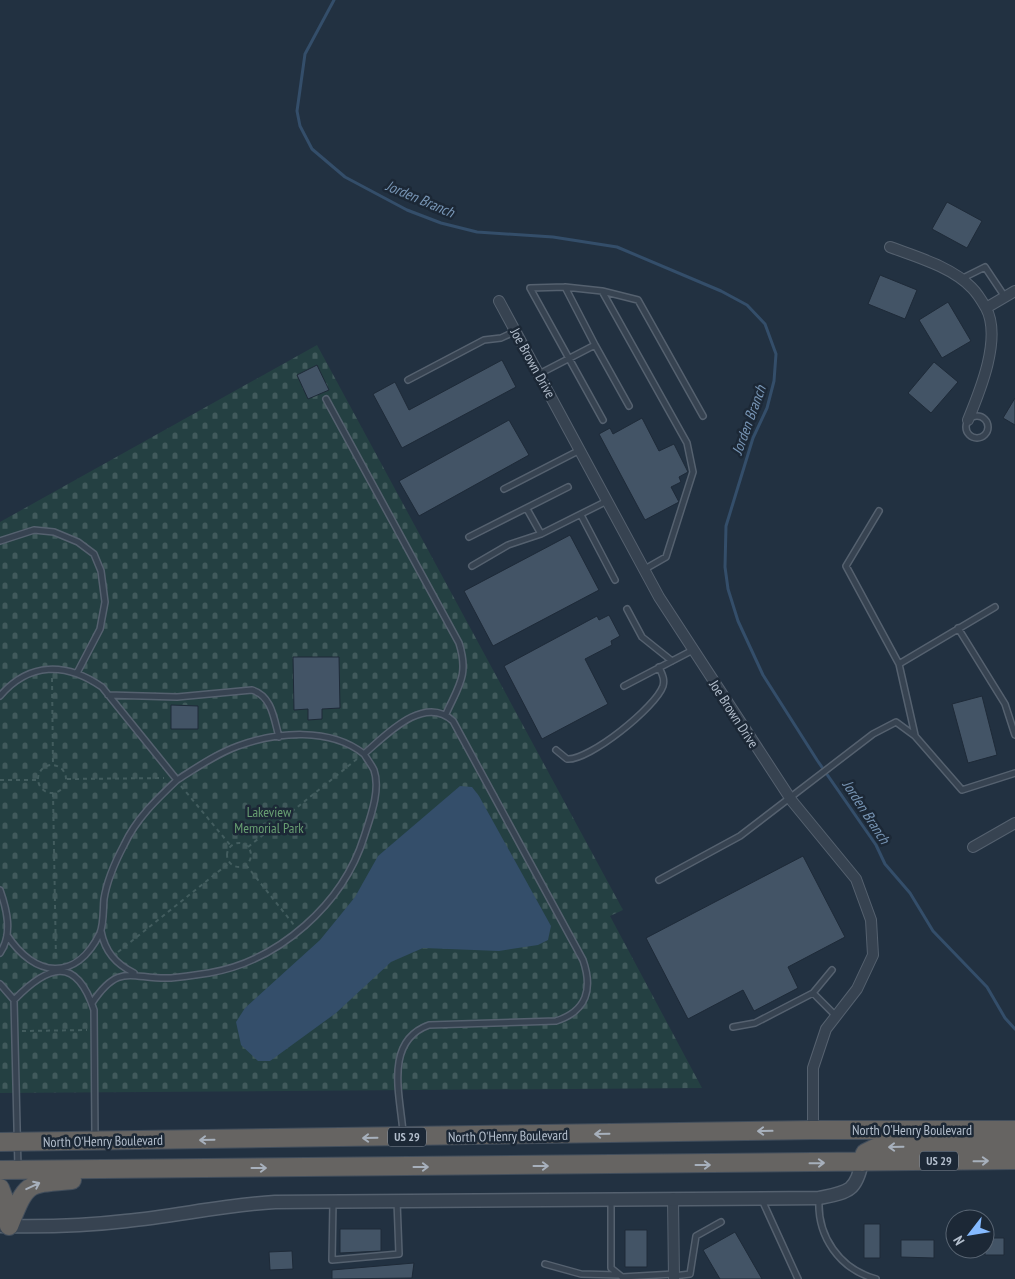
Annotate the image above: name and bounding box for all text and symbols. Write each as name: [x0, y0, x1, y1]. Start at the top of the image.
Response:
water label: Jorden Branch: [382, 175, 458, 222]
street label: Joe Brown Drive: [506, 324, 560, 401]
water label: Jorden Branch: [727, 381, 770, 458]
street label: Joe Brown Drive: [705, 676, 763, 752]
water label: Jorden Branch: [838, 775, 895, 848]
park label: Lakeview Memorial Park: [234, 803, 304, 837]
street label: North O'Henry Boulevard: [852, 1121, 972, 1139]
street label: North O'Henry Boulevard: [448, 1126, 568, 1146]
one-way arrow: [757, 1126, 773, 1136]
road number: US 29: [388, 1128, 426, 1146]
one-way arrow: [595, 1129, 611, 1139]
street label: North O'Henry Boulevard: [43, 1131, 163, 1151]
one-way arrow: [362, 1133, 378, 1143]
one-way arrow: [200, 1135, 216, 1145]
one-way arrow: [889, 1142, 905, 1152]
road number: US 29: [920, 1152, 958, 1170]
one-way arrow: [972, 1156, 989, 1166]
one-way arrow: [808, 1158, 825, 1168]
one-way arrow: [694, 1160, 711, 1170]
one-way arrow: [532, 1161, 548, 1171]
one-way arrow: [413, 1162, 429, 1172]
one-way arrow: [250, 1163, 267, 1173]
one-way arrow: [25, 1181, 40, 1191]
north arrow: [945, 1209, 995, 1259]
text: N: [949, 1233, 969, 1249]

